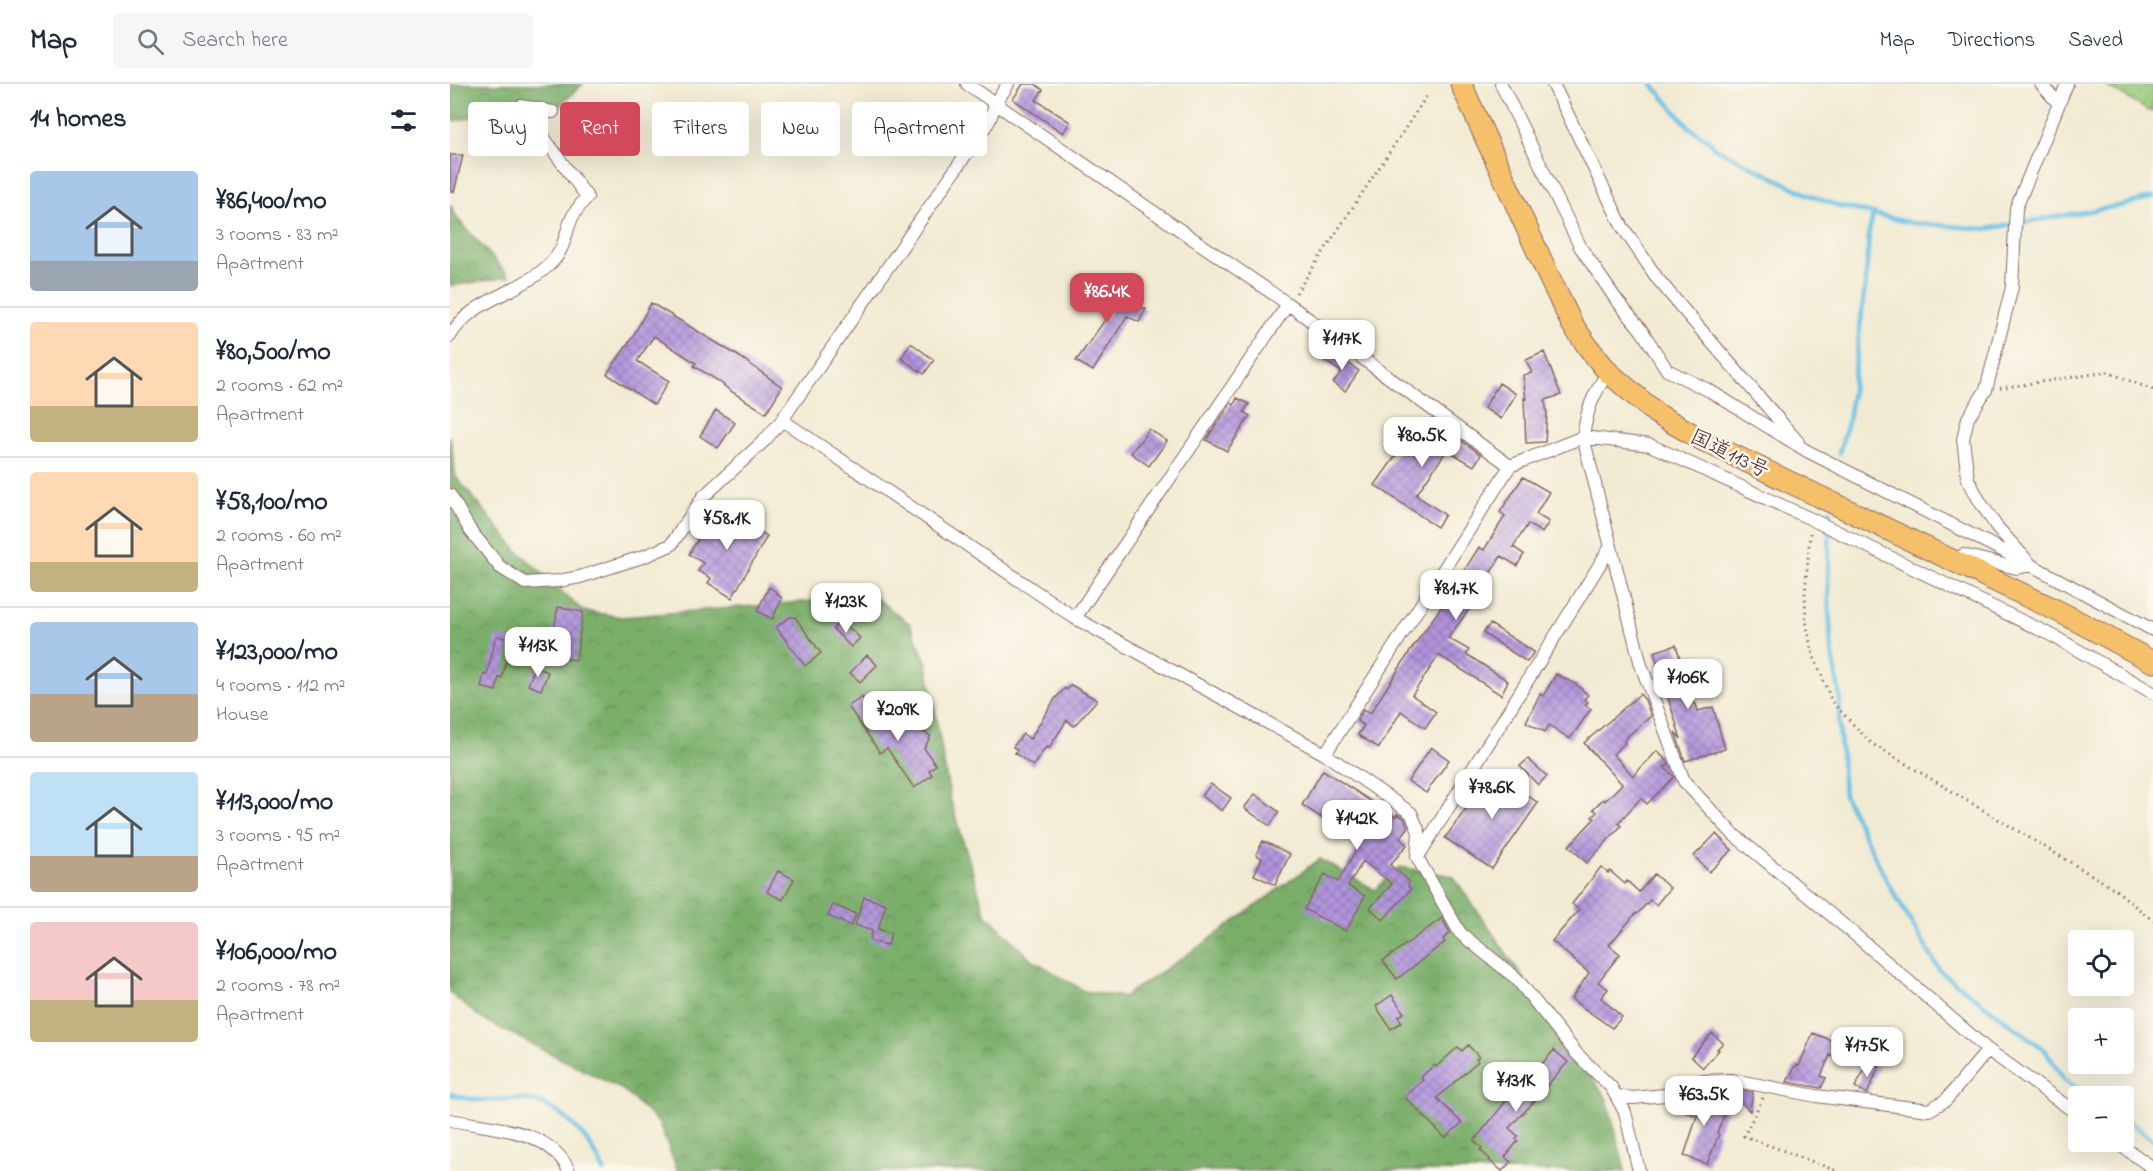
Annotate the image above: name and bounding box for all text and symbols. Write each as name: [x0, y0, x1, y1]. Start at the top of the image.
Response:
search box: [113, 14, 533, 68]
text: Map: [30, 21, 77, 62]
icon: search: [134, 25, 167, 58]
text: Search here: [182, 25, 288, 57]
text: Map: [1879, 26, 1915, 56]
text: Directions: [1948, 26, 2035, 56]
text: Saved: [2068, 26, 2123, 56]
text: 14 homes: [30, 101, 126, 139]
chip: Buy: [468, 102, 548, 156]
chip: Rent: [560, 102, 640, 156]
chip: Filters: [652, 102, 749, 156]
chip: New: [761, 102, 840, 156]
chip: Apartment: [852, 102, 987, 156]
icon: filters: [387, 104, 420, 137]
text: ¥86,400/mo: [216, 183, 327, 221]
icon: home: [78, 195, 150, 267]
text: 3 rooms · 83 m²: [216, 221, 338, 250]
text: Apartment: [216, 250, 304, 279]
pin: ¥86.4K: [1058, 273, 1156, 324]
text: ¥86.4K: [1084, 278, 1130, 307]
pin: ¥117K: [1300, 320, 1384, 371]
text: ¥117K: [1323, 325, 1361, 354]
text: ¥80,500/mo: [216, 334, 331, 372]
icon: home: [78, 346, 150, 418]
text: 2 rooms · 62 m²: [216, 372, 343, 401]
text: Apartment: [216, 401, 304, 430]
pin: ¥80.5K: [1373, 417, 1471, 468]
text: ¥80.5K: [1397, 422, 1447, 451]
street label: 国道113号: [1684, 423, 1774, 487]
text: ¥58,100/mo: [216, 484, 328, 522]
icon: home: [78, 496, 150, 568]
pin: ¥58.1K: [678, 500, 776, 551]
text: ¥58.1K: [704, 505, 750, 534]
text: 2 rooms · 60 m²: [216, 522, 342, 551]
text: Apartment: [216, 551, 304, 580]
pin: ¥81.7K: [1407, 570, 1505, 621]
text: ¥81.7K: [1434, 575, 1478, 604]
pin: ¥123K: [804, 583, 888, 634]
text: ¥123K: [825, 588, 867, 617]
pin: ¥113K: [496, 627, 580, 678]
text: ¥113K: [519, 632, 557, 661]
text: ¥123,000/mo: [216, 634, 338, 672]
icon: home: [78, 646, 150, 718]
pin: ¥106K: [1646, 659, 1730, 710]
text: ¥106K: [1667, 664, 1709, 693]
text: 4 rooms · 112 m²: [216, 672, 345, 701]
pin: ¥209K: [856, 691, 940, 742]
text: ¥209K: [877, 696, 919, 725]
text: House: [216, 701, 269, 730]
pin: ¥78.6K: [1443, 769, 1541, 820]
text: ¥78.6K: [1469, 774, 1515, 803]
text: ¥113,000/mo: [216, 784, 333, 822]
icon: home: [78, 796, 150, 868]
pin: ¥142K: [1315, 800, 1399, 851]
text: ¥142K: [1336, 805, 1378, 834]
text: 3 rooms · 95 m²: [216, 822, 340, 851]
text: Apartment: [216, 851, 304, 880]
map controls: [2068, 930, 2134, 1152]
button: locate: [2068, 930, 2134, 996]
text: ¥106,000/mo: [216, 934, 337, 972]
icon: home: [78, 946, 150, 1018]
text: 2 rooms · 78 m²: [216, 972, 340, 1001]
text: Apartment: [216, 1001, 304, 1030]
button: +: [2068, 1008, 2134, 1074]
pin: ¥175K: [1825, 1027, 1909, 1078]
text: ¥175K: [1845, 1032, 1889, 1061]
pin: ¥131K: [1474, 1062, 1558, 1113]
text: ¥131K: [1497, 1067, 1535, 1096]
pin: ¥63.5K: [1655, 1076, 1753, 1127]
text: ¥63.5K: [1679, 1081, 1729, 1110]
button: −: [2068, 1086, 2134, 1152]

